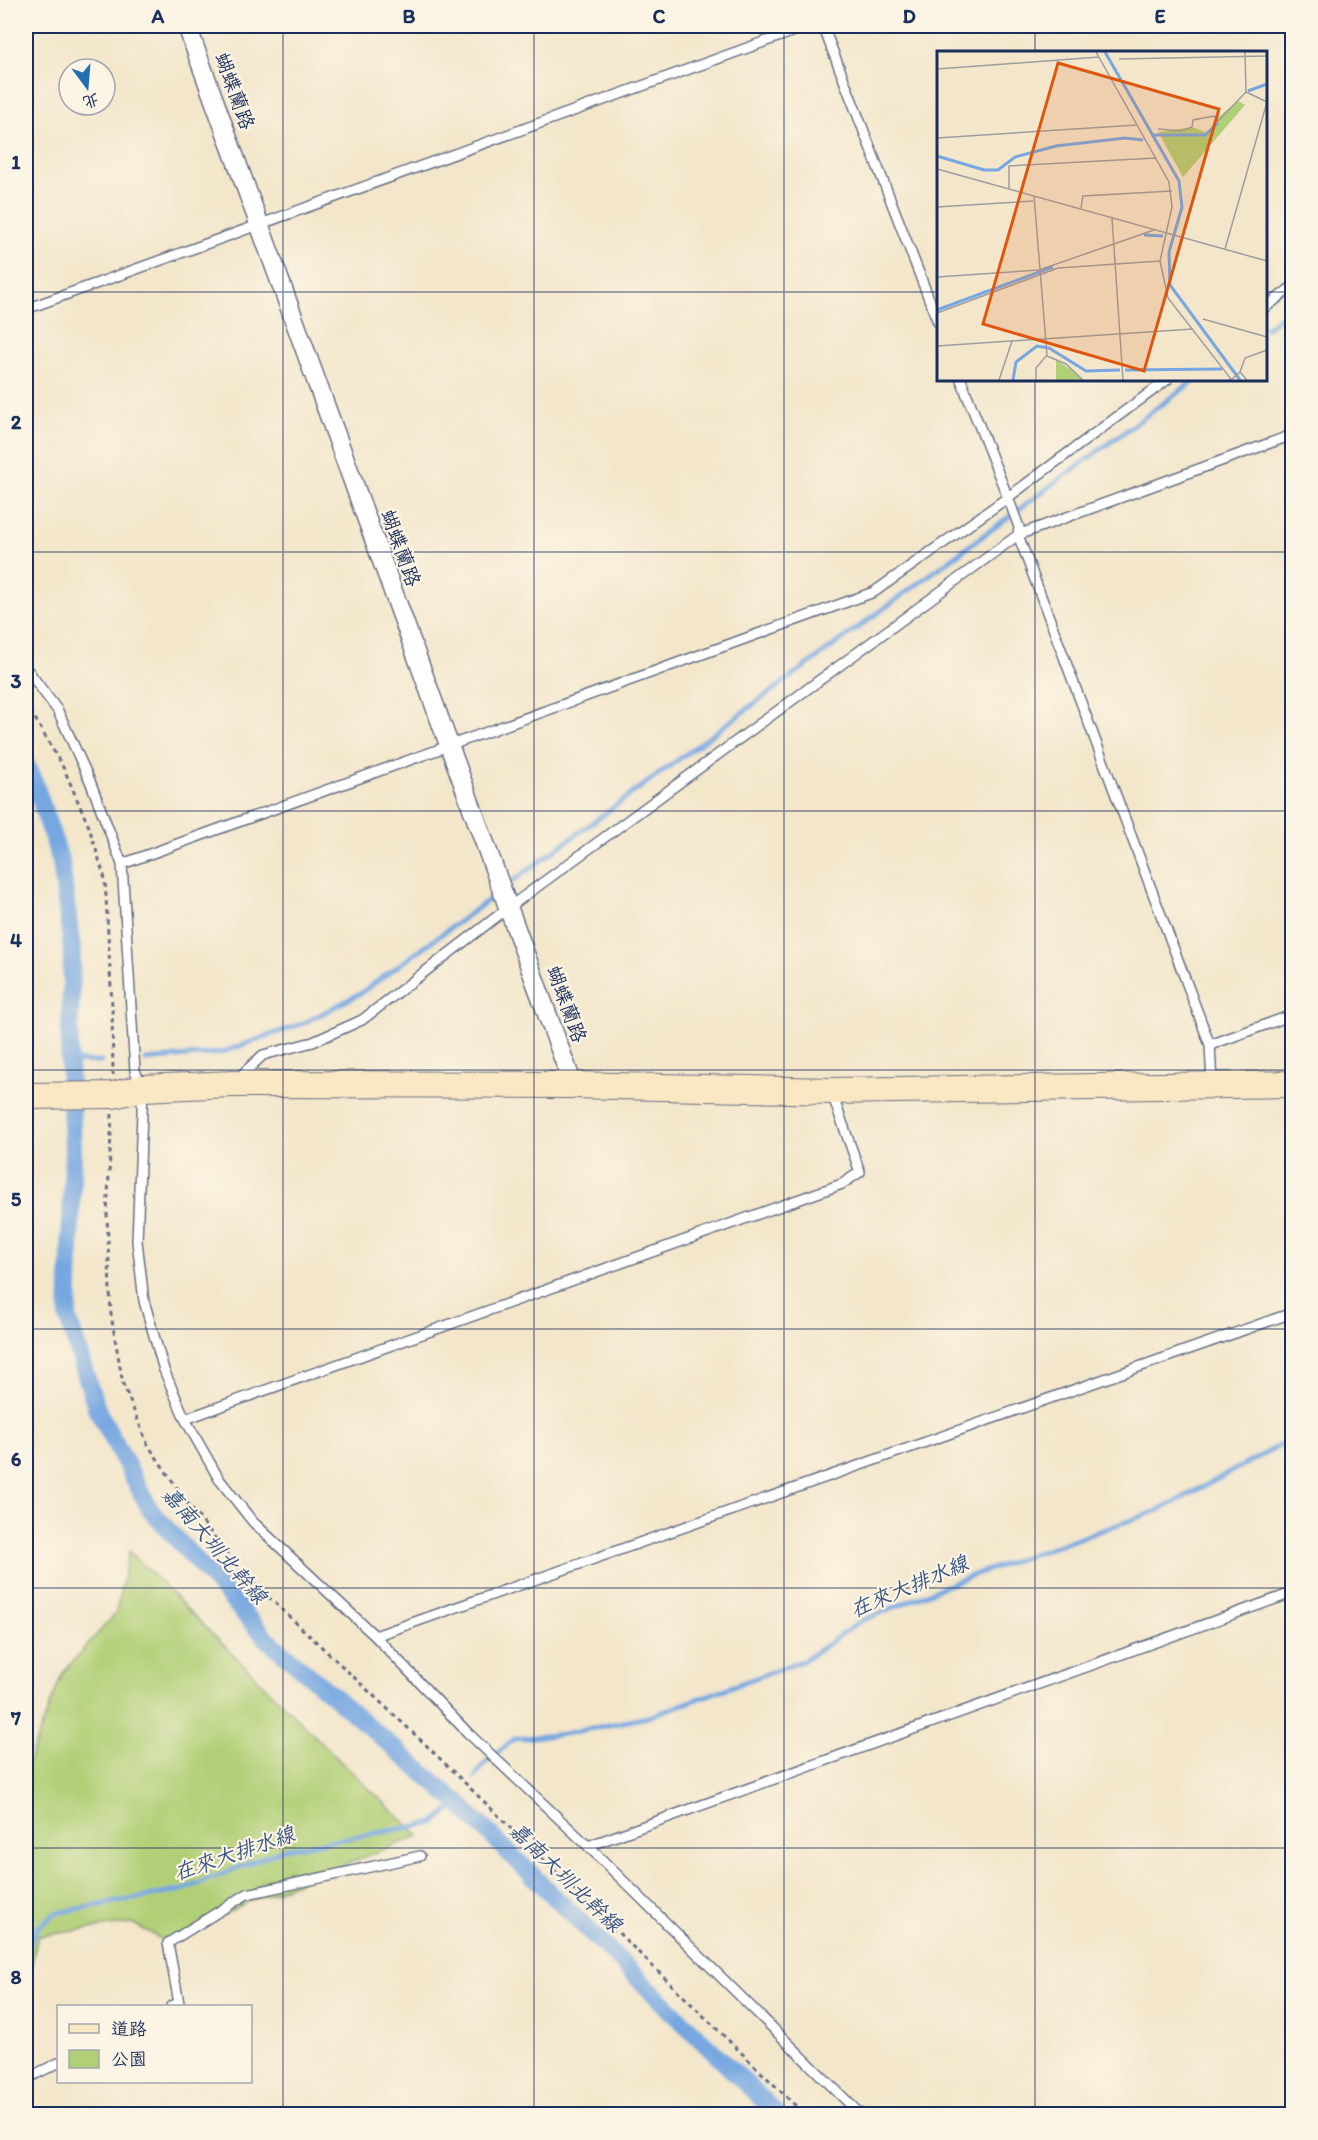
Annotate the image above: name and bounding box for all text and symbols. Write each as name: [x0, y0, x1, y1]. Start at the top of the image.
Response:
text: A: [151, 4, 165, 28]
text: B: [403, 4, 416, 28]
text: C: [653, 4, 666, 28]
text: D: [902, 4, 916, 28]
text: E: [1154, 4, 1166, 28]
street label: 蝴蝶蘭路: [210, 49, 260, 134]
inset map: [937, 51, 1267, 381]
north arrow: [57, 57, 117, 117]
text: 北: [81, 90, 101, 112]
text: 1: [11, 150, 21, 174]
text: 2: [11, 410, 22, 434]
street label: 蝴蝶蘭路: [376, 506, 426, 591]
text: 3: [11, 669, 22, 693]
text: 4: [10, 928, 22, 952]
street label: 蝴蝶蘭路: [542, 962, 592, 1047]
text: 5: [11, 1187, 22, 1211]
text: 6: [11, 1447, 22, 1471]
water label: 嘉南大圳北幹線: [157, 1481, 273, 1609]
water label: 在來大排水線: [846, 1549, 973, 1622]
text: 7: [10, 1706, 21, 1730]
water label: 嘉南大圳北幹線: [504, 1817, 628, 1938]
water label: 在來大排水線: [170, 1820, 299, 1885]
text: 8: [11, 1965, 22, 1989]
legend: [57, 2005, 252, 2083]
text: 道路: [111, 2018, 147, 2040]
text: 公園: [111, 2048, 147, 2070]

